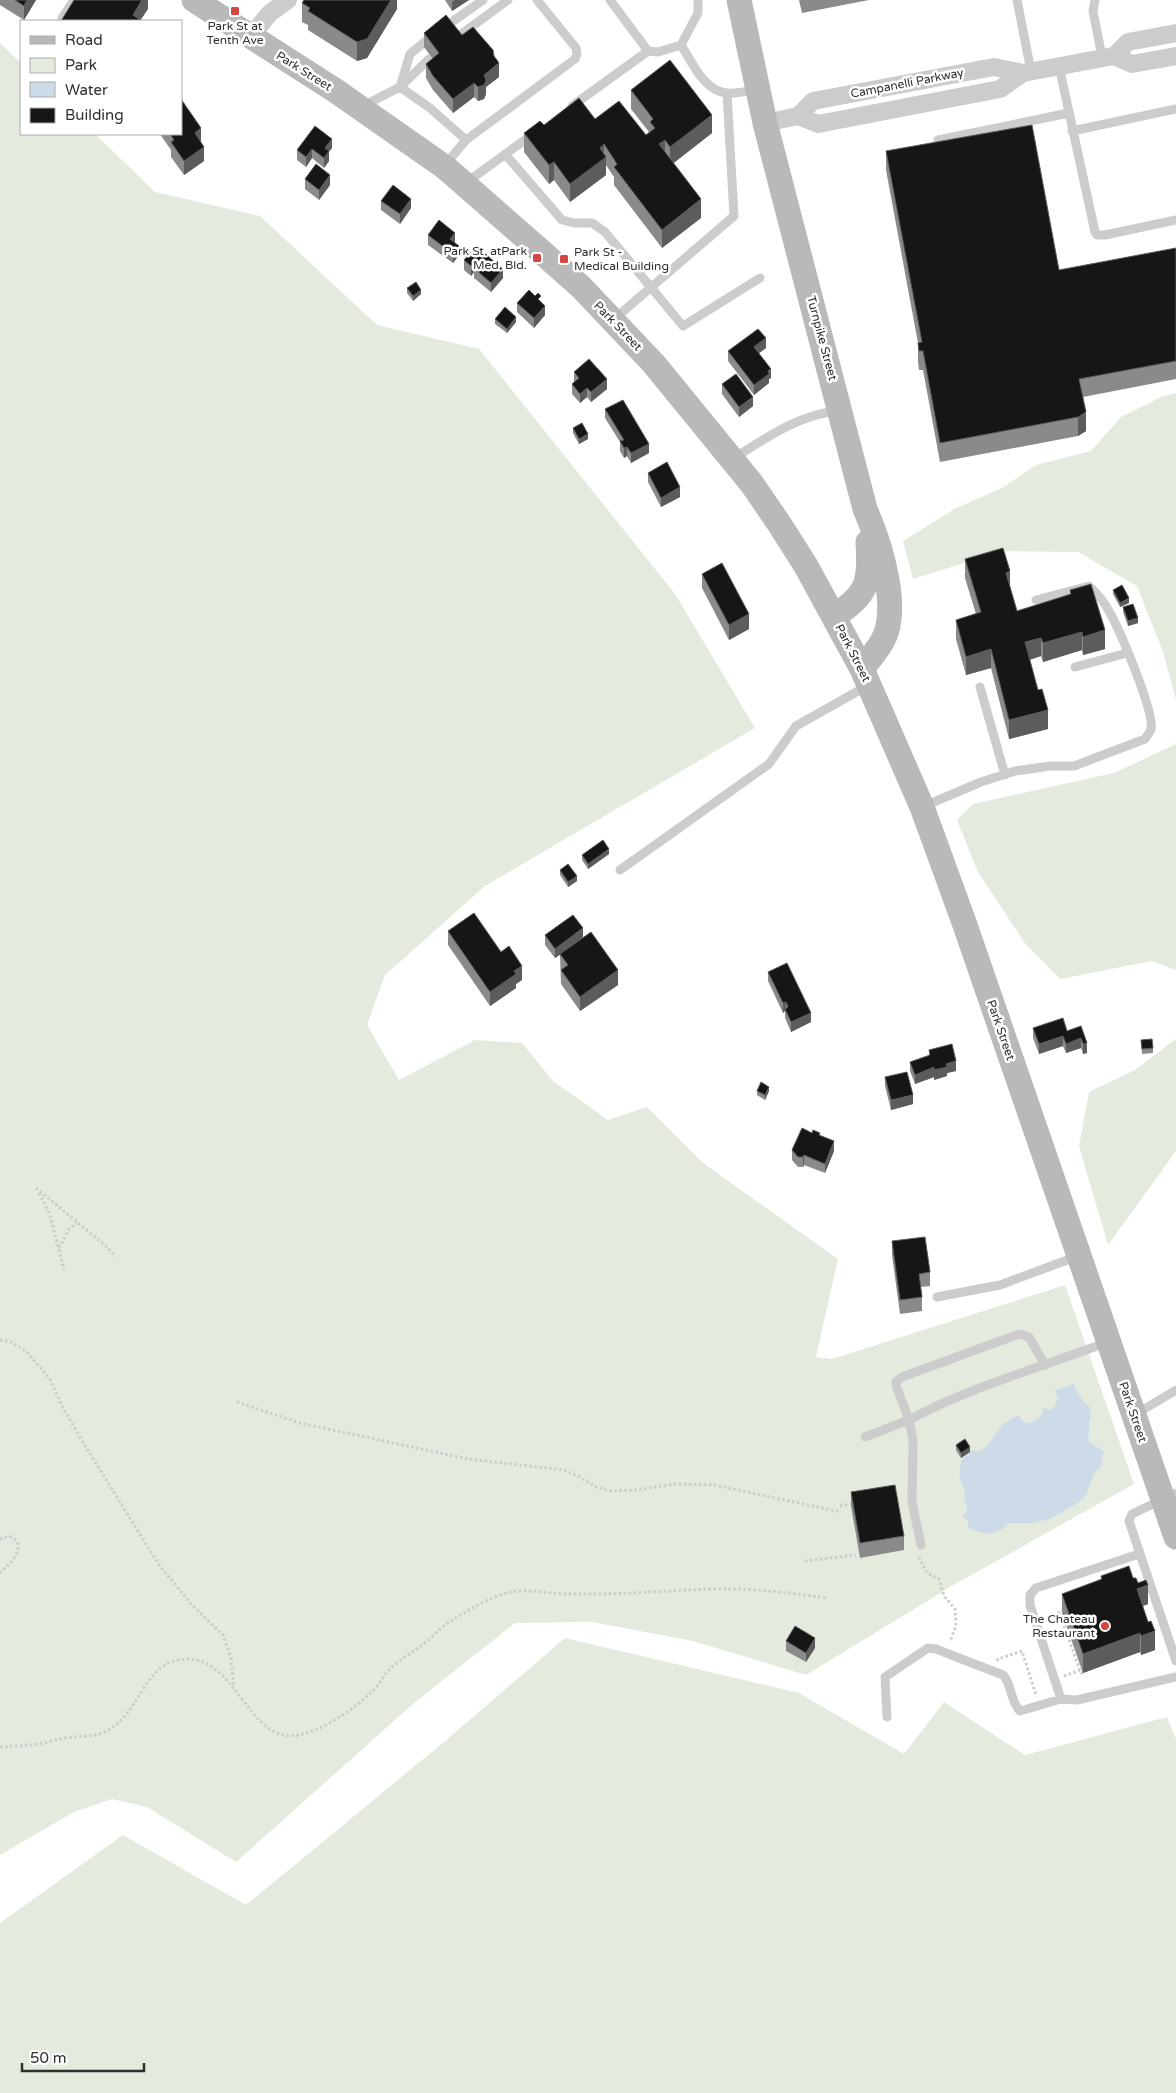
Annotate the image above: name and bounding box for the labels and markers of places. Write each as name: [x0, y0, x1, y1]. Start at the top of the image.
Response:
marker: Park St at Tenth Ave: [229, 5, 241, 17]
place label: Park St at Tenth Ave: [206, 19, 264, 47]
place label: Park St. atPark Med. Bld.: [443, 244, 527, 272]
place label: Park St - Medical Building: [574, 245, 669, 273]
marker: Park St. atPark Med. Bld.: [531, 252, 543, 264]
marker: Park St - Medical Building: [558, 253, 570, 265]
place label: The Chateau Restaurant: [1023, 1612, 1095, 1640]
marker: The Chateau Restaurant: [1099, 1620, 1111, 1632]

